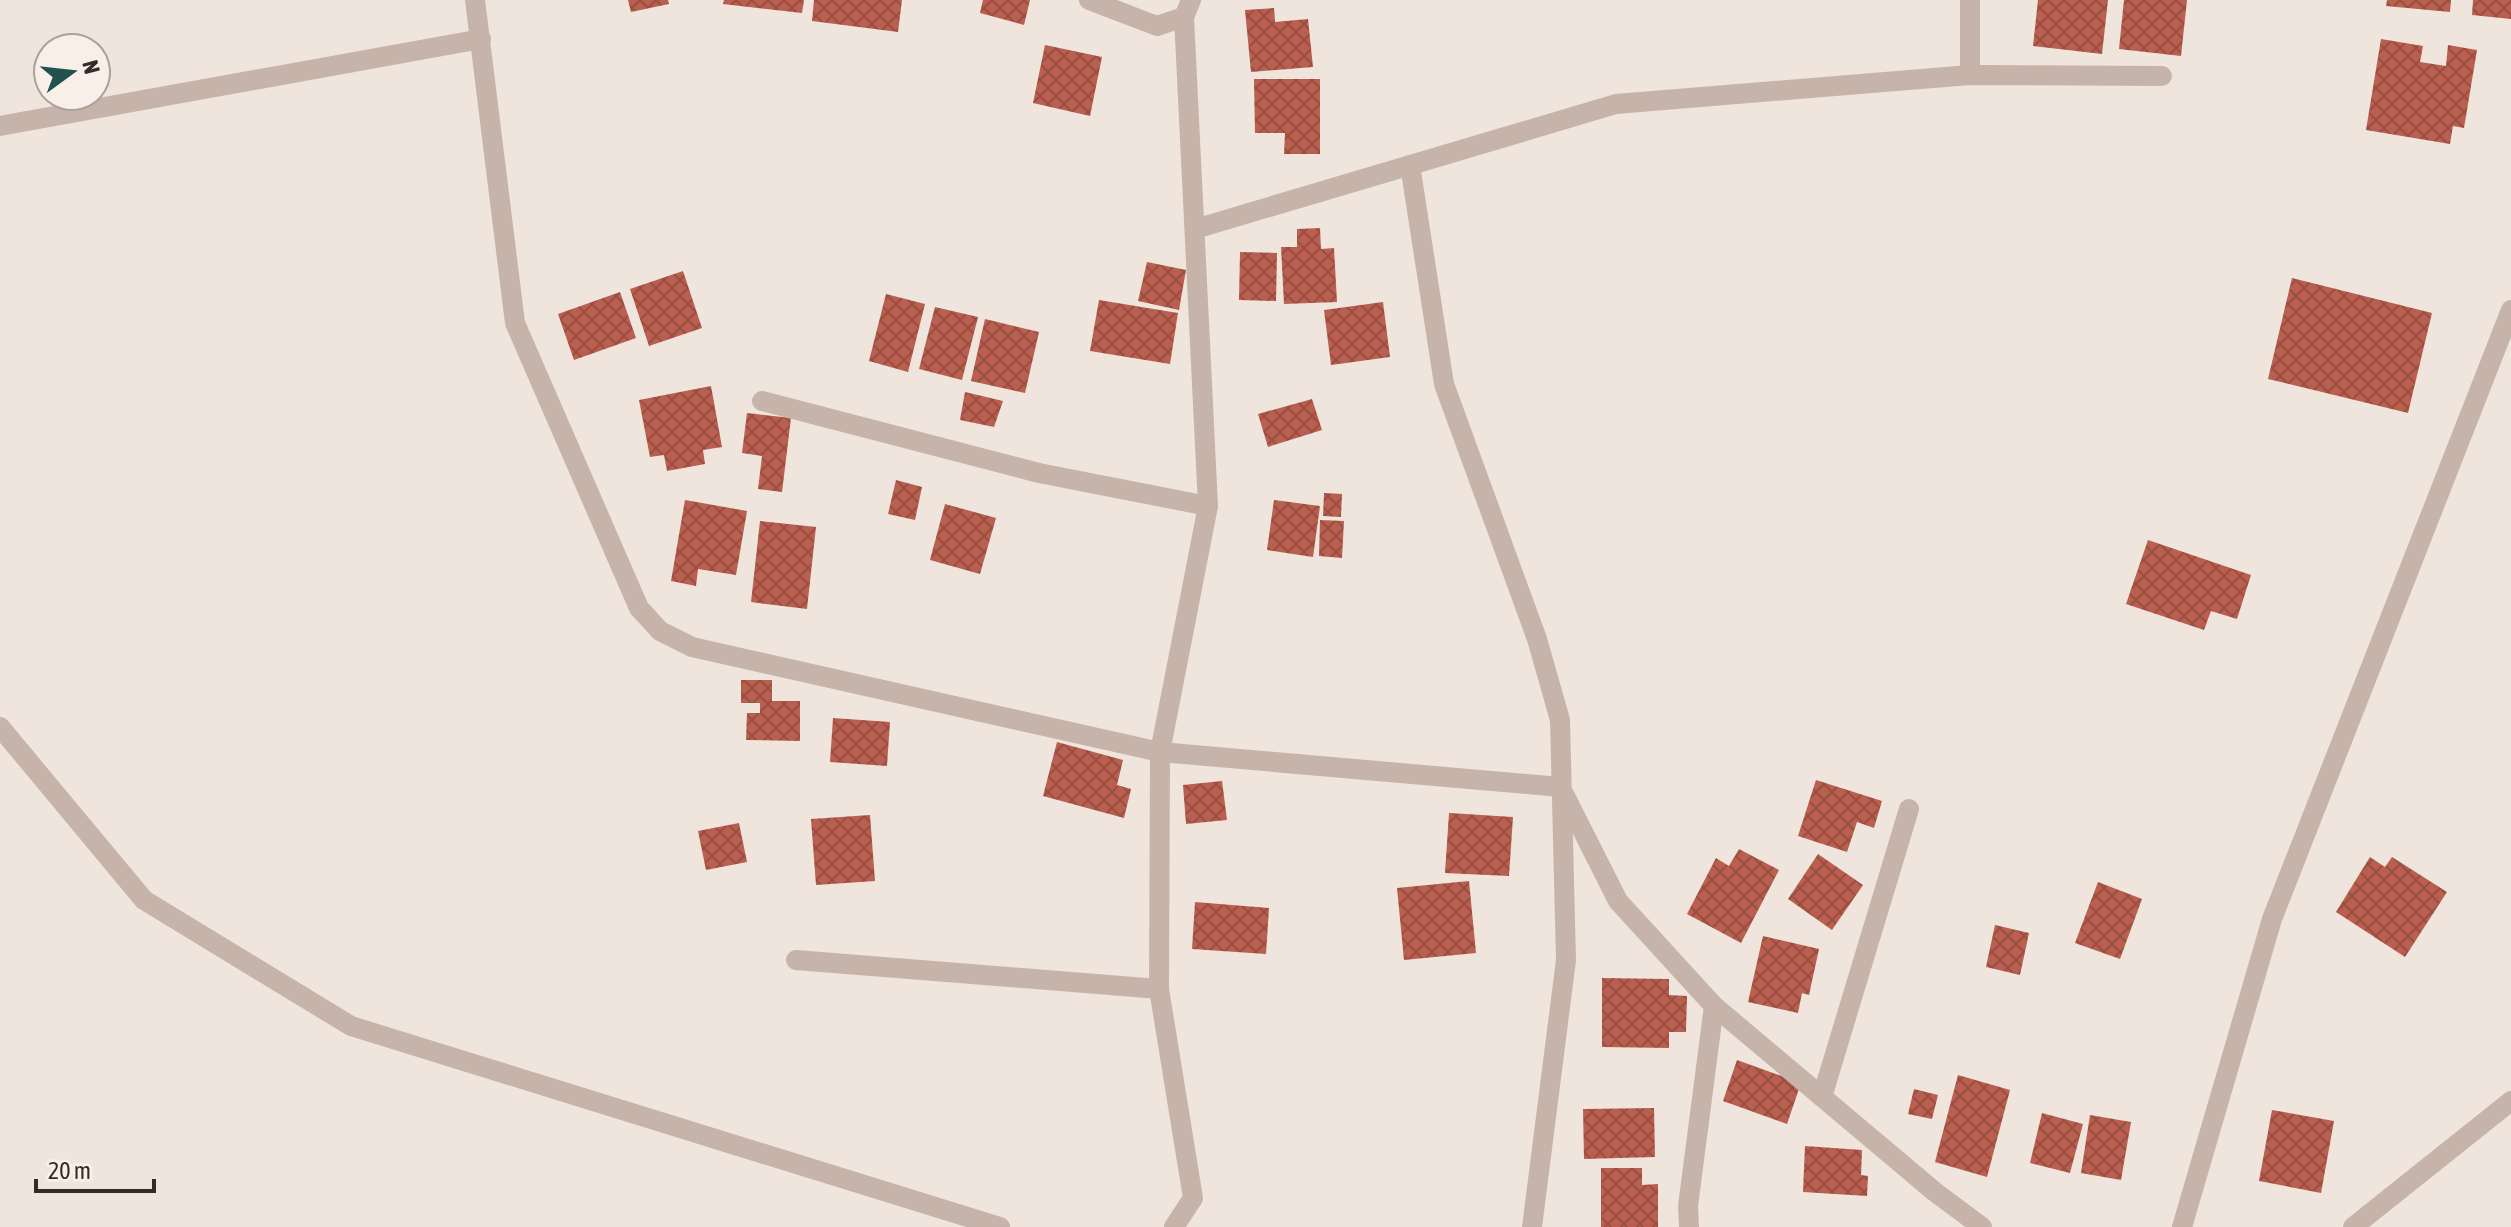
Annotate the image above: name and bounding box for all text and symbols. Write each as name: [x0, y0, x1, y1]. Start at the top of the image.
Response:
north arrow: [32, 32, 112, 112]
text: N: [77, 57, 106, 76]
scale bar: [36, 1143, 154, 1193]
text: 20 m: [48, 1157, 91, 1184]

